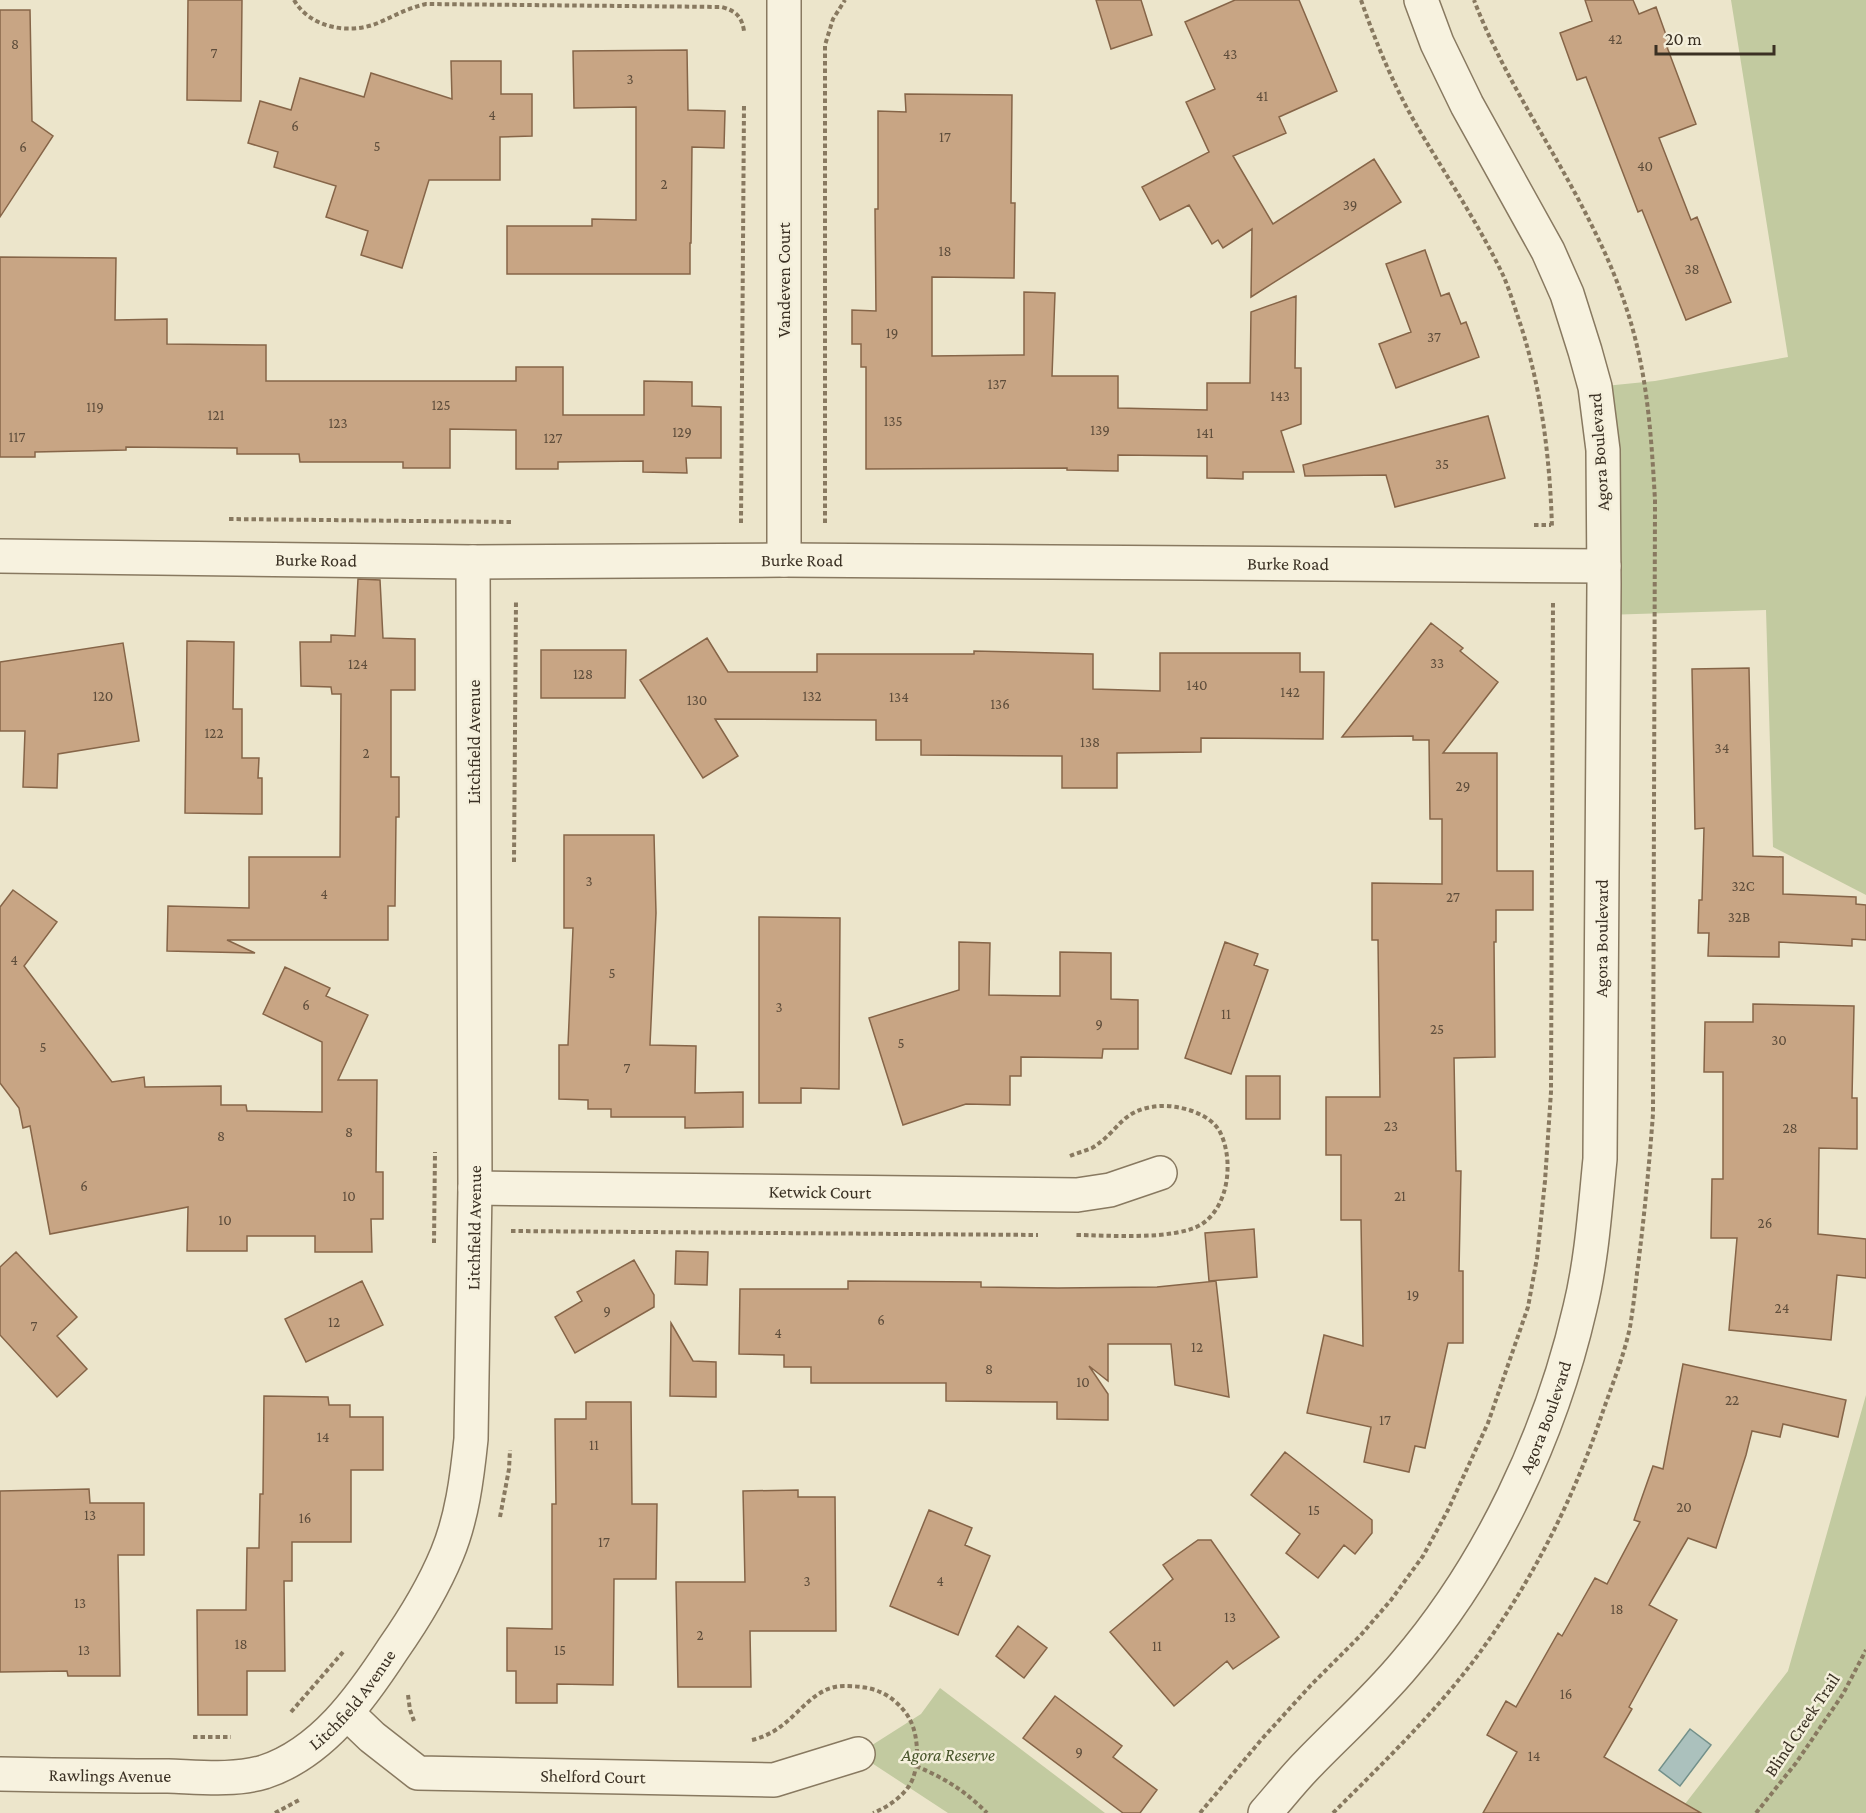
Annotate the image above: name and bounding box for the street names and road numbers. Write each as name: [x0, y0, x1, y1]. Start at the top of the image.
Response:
street label: Vandeven Court: [774, 221, 794, 338]
street label: Agora Boulevard: [1585, 392, 1613, 512]
street label: Burke Road: [275, 549, 358, 571]
street label: Burke Road: [761, 550, 844, 570]
street label: Burke Road: [1247, 553, 1330, 574]
street label: Litchfield Avenue: [464, 680, 484, 804]
street label: Agora Boulevard: [1591, 879, 1612, 998]
street label: Litchfield Avenue: [463, 1165, 485, 1290]
street label: Ketwick Court: [769, 1181, 872, 1203]
street label: Agora Boulevard: [1515, 1358, 1576, 1477]
street label: Litchfield Avenue: [305, 1646, 400, 1754]
street label: Blind Creek Trail: [1760, 1670, 1844, 1780]
street label: Rawlings Avenue: [49, 1765, 171, 1786]
street label: Shelford Court: [540, 1765, 647, 1787]

